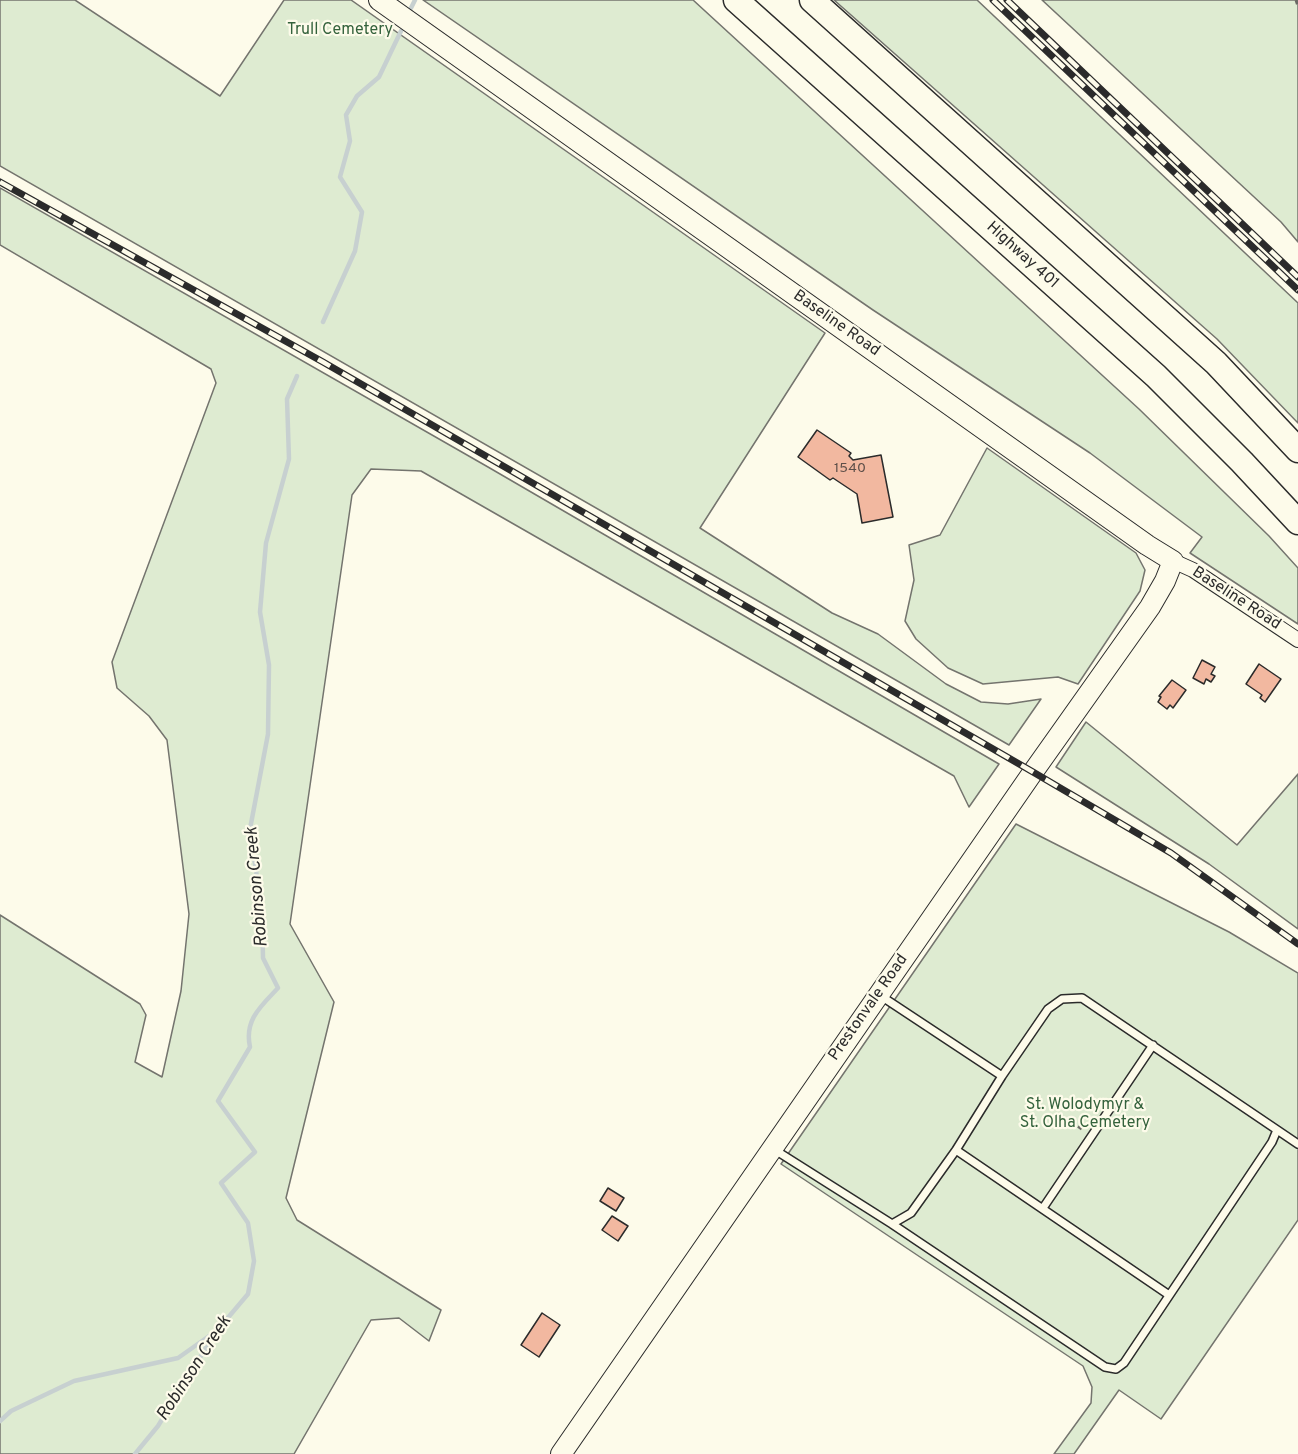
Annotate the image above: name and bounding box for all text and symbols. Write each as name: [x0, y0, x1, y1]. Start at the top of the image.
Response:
park label: Trull Cemetery: [287, 21, 393, 41]
street label: Highway 401: [982, 218, 1062, 294]
street label: Baseline Road: [789, 287, 883, 361]
house number: 1540: [834, 461, 866, 477]
street label: Baseline Road: [1188, 563, 1284, 635]
water label: Robinson Creek: [242, 826, 274, 948]
street label: Prestonvale Road: [825, 951, 913, 1065]
park label: St. Wolodymyr & St. Olha Cemetery: [1020, 1096, 1150, 1134]
water label: Robinson Creek: [153, 1312, 237, 1426]

